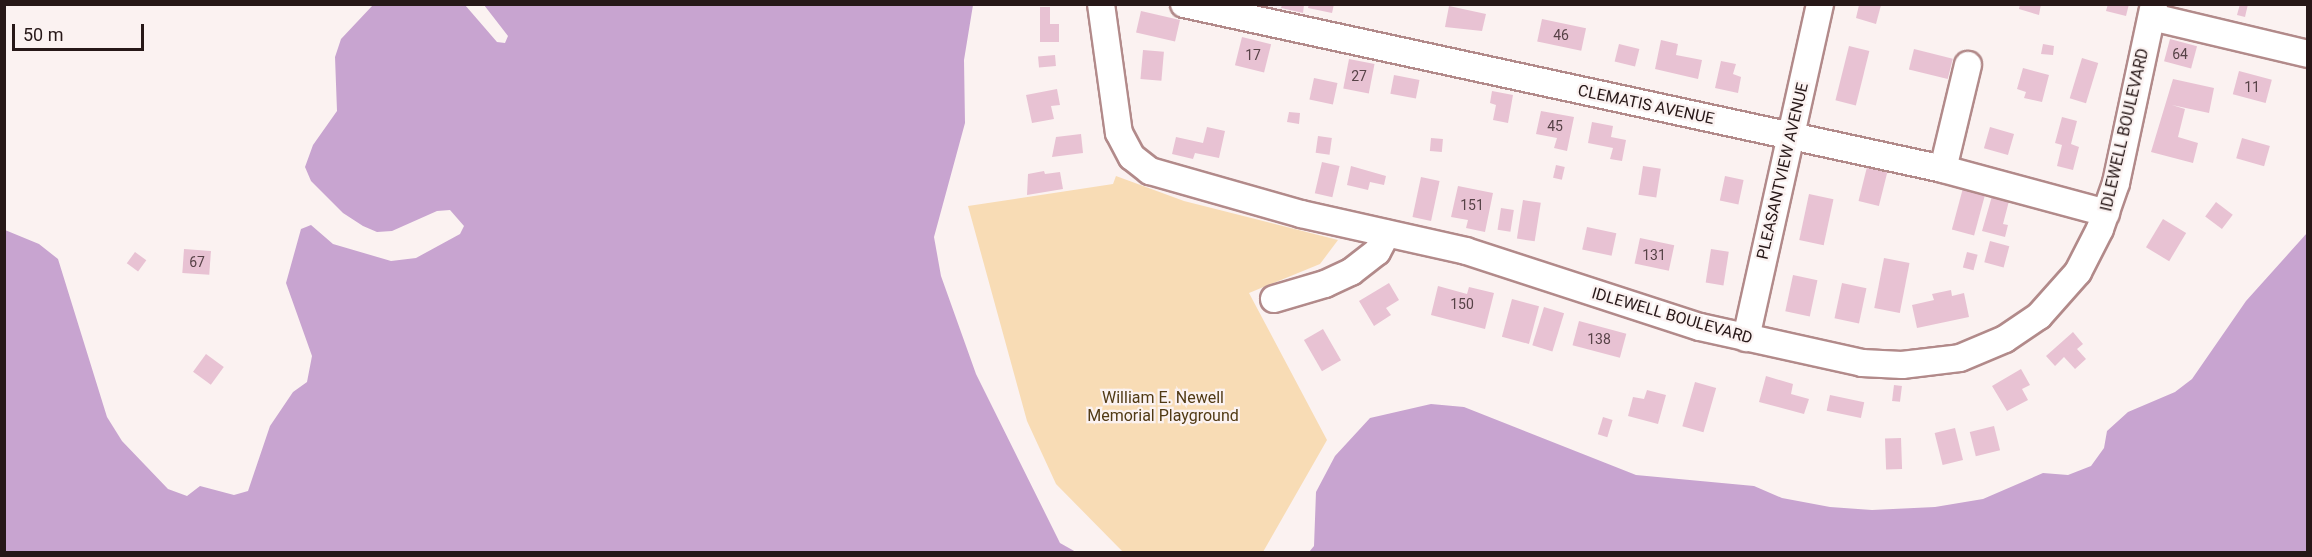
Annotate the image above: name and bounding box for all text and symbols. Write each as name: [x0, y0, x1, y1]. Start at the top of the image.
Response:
scale bar: [15, 12, 147, 50]
text: 50 m: [23, 24, 63, 45]
house number: 46: [1553, 27, 1569, 43]
house number: 64: [2172, 46, 2188, 62]
house number: 17: [1245, 47, 1261, 63]
street label: IDLEWELL BOULEVARD: [2097, 47, 2153, 213]
house number: 27: [1351, 68, 1367, 84]
house number: 11: [2244, 79, 2260, 95]
street label: CLEMATIS AVENUE: [1576, 81, 1716, 129]
street label: PLEASANTVIEW AVENUE: [1753, 81, 1813, 261]
house number: 45: [1547, 118, 1563, 134]
house number: 151: [1460, 197, 1484, 213]
house number: 131: [1642, 247, 1666, 263]
house number: 67: [189, 254, 205, 270]
street label: IDLEWELL BOULEVARD: [1589, 284, 1755, 348]
house number: 150: [1450, 296, 1474, 312]
house number: 138: [1587, 331, 1611, 347]
park label: William E. Newell Memorial Playground: [1087, 388, 1239, 426]

